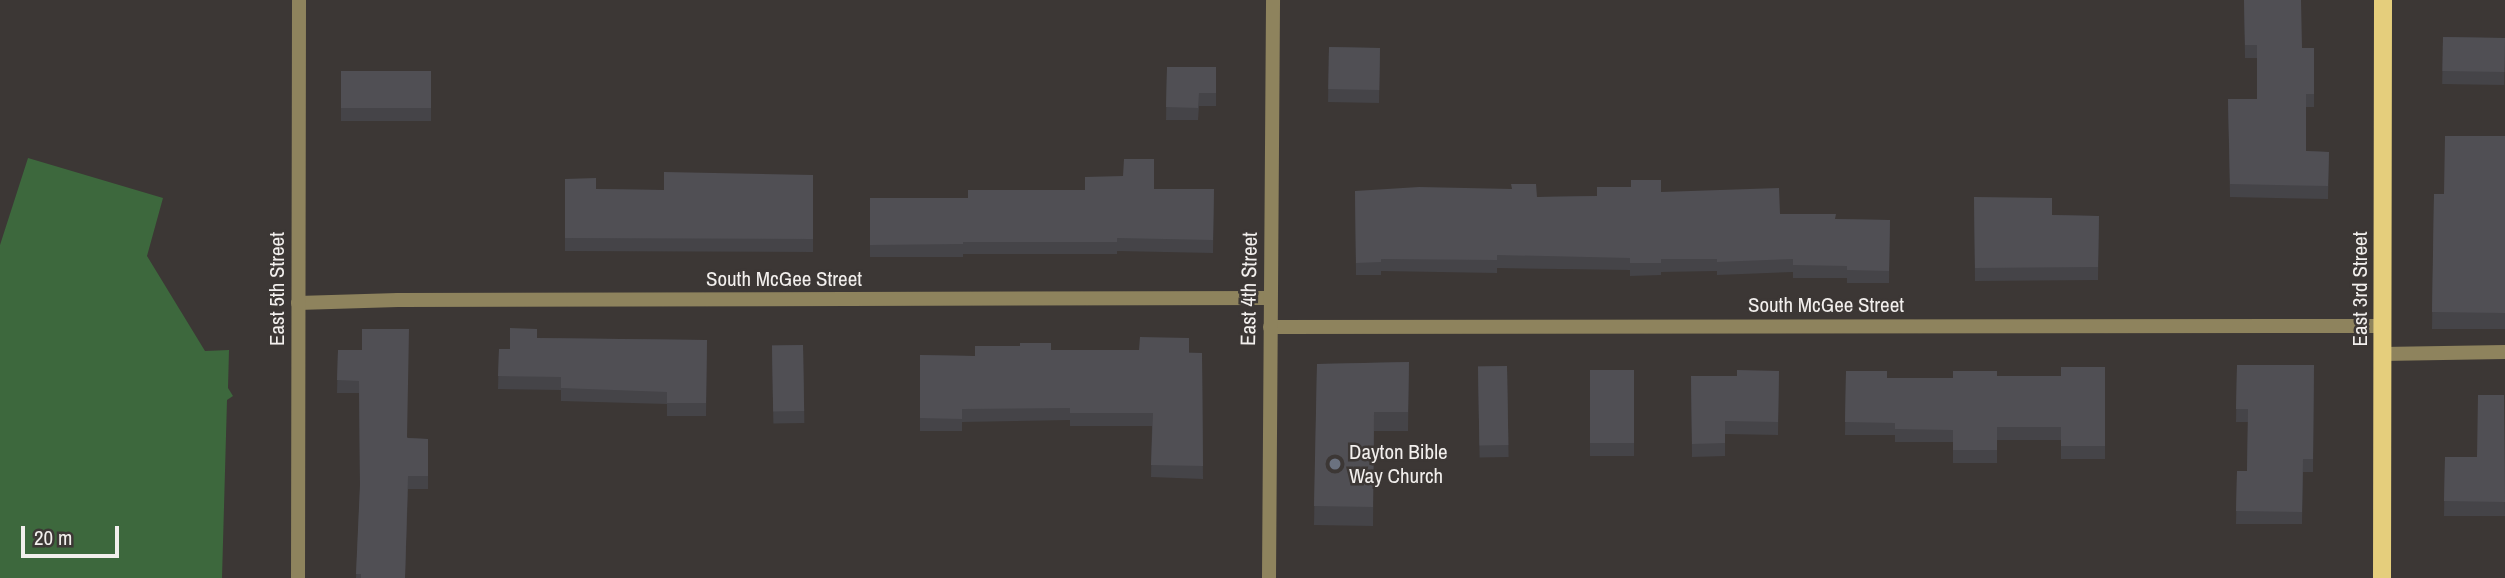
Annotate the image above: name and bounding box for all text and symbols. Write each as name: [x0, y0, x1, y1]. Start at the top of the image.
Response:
street label: East 5th Street: [264, 232, 290, 346]
street label: East 4th Street: [1235, 232, 1263, 346]
street label: East 3rd Street: [2347, 232, 2373, 346]
street label: South McGee Street: [706, 266, 862, 292]
street label: South McGee Street: [1748, 292, 1904, 318]
place label: Dayton Bible Way Church: [1349, 439, 1448, 489]
marker: Dayton Bible Way Church: [1327, 456, 1343, 472]
scale bar: [24, 512, 122, 556]
text: 20 m: [34, 523, 72, 552]

